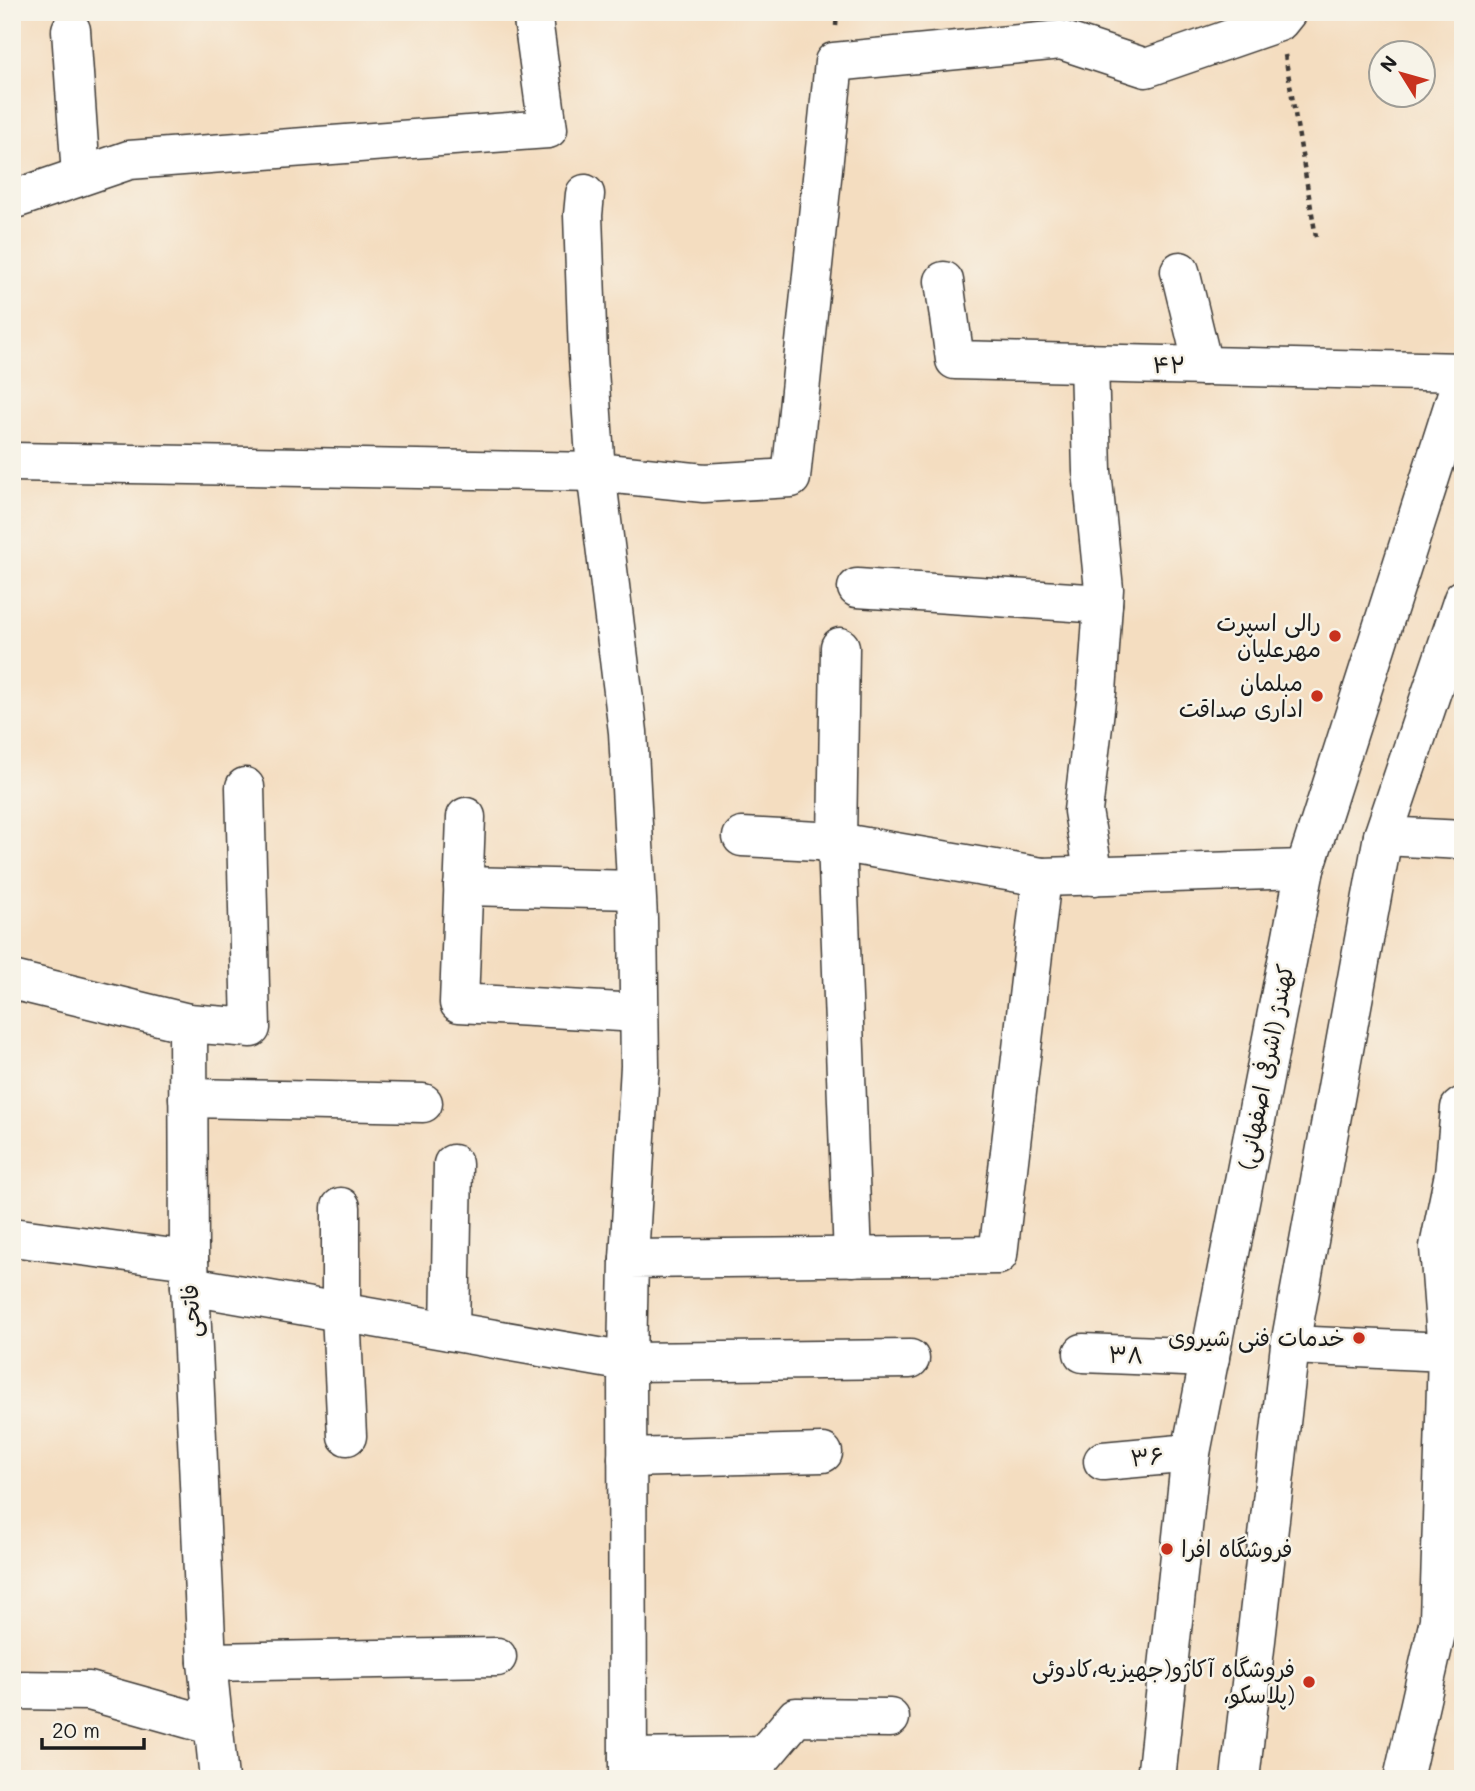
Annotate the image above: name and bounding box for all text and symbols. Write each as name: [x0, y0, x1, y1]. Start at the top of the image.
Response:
north arrow: [1366, 38, 1436, 108]
text: N: [1374, 50, 1402, 77]
street label: ۴۲: [1152, 349, 1186, 379]
place label: رالی اسپرت مهرعلیان: [1216, 607, 1321, 663]
marker: رالی اسپرت مهرعلیان: [1327, 628, 1343, 644]
place label: مبلمان اداری صداقت: [1179, 667, 1303, 723]
marker: مبلمان اداری صداقت: [1309, 688, 1325, 704]
street label: کهندژ (اشرفی اصفهانی): [1230, 961, 1301, 1172]
street label: فاتحی: [174, 1283, 207, 1339]
place label: خدمات فنی شیروی: [1168, 1322, 1345, 1353]
marker: خدمات فنی شیروی: [1351, 1330, 1367, 1346]
street label: ۳۸: [1108, 1338, 1144, 1370]
street label: ۳۶: [1129, 1440, 1165, 1472]
place label: فروشگاه افرا: [1181, 1533, 1293, 1563]
marker: فروشگاه افرا: [1159, 1541, 1175, 1557]
place label: فروشگاه آکاژو(جهیزیه،کادوئی ،پلاسکو): [1032, 1653, 1295, 1710]
marker: فروشگاه آکاژو(جهیزیه،کادوئی ،پلاسکو): [1301, 1674, 1317, 1690]
scale bar: [42, 1707, 144, 1751]
text: 20 m: [52, 1716, 100, 1743]

